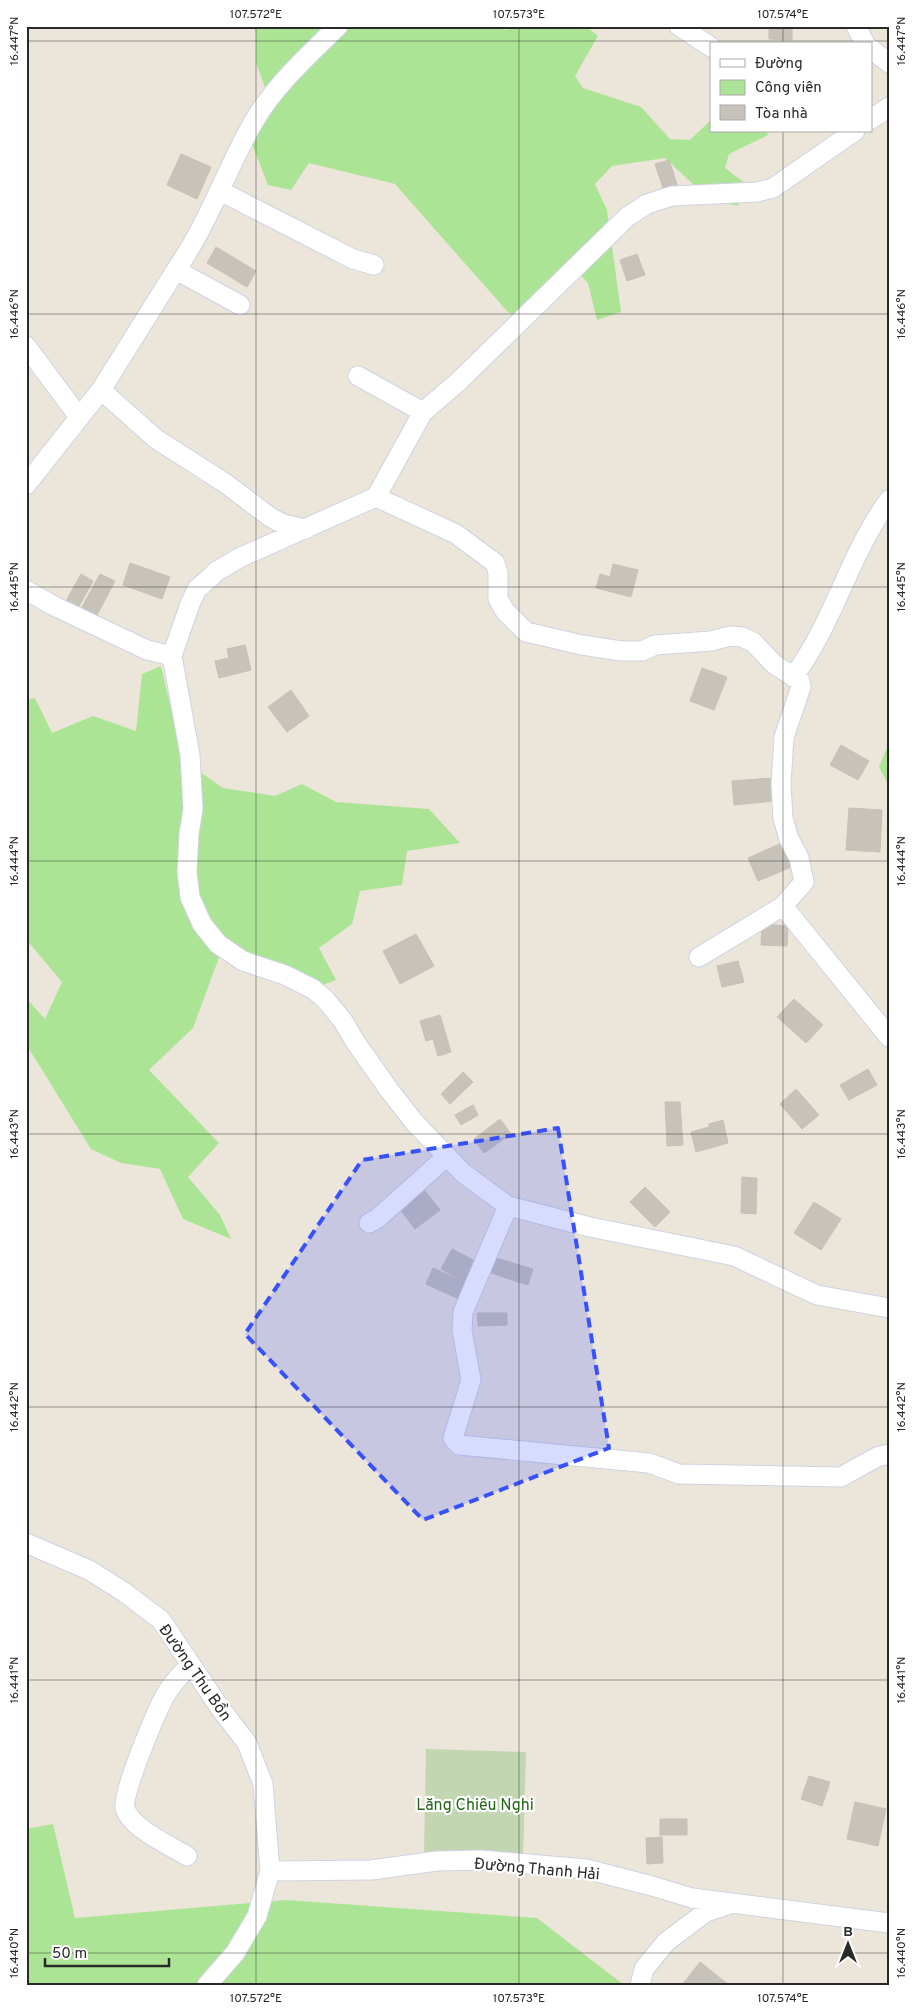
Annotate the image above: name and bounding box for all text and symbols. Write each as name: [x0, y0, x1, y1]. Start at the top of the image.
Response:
text: 107.572°E: [230, 7, 282, 23]
text: 107.573°E: [493, 7, 545, 23]
text: 107.574°E: [757, 7, 809, 23]
text: 16.447°N: [7, 17, 23, 65]
text: 16.447°N: [894, 17, 910, 65]
legend: [710, 42, 872, 132]
text: Đường: [755, 55, 803, 74]
text: Công viên: [755, 79, 822, 98]
text: Tòa nhà: [755, 105, 808, 124]
text: 16.446°N: [7, 289, 23, 339]
text: 16.446°N: [894, 289, 910, 339]
text: 16.445°N: [7, 562, 23, 612]
text: 16.445°N: [894, 562, 910, 612]
text: 16.444°N: [7, 836, 23, 886]
text: 16.444°N: [894, 836, 910, 886]
text: 16.443°N: [7, 1109, 23, 1159]
text: 16.443°N: [894, 1109, 910, 1159]
text: 16.442°N: [7, 1382, 23, 1432]
text: 16.442°N: [894, 1382, 910, 1432]
street label: Đường Thu Bồn: [154, 1620, 236, 1725]
text: 16.441°N: [7, 1656, 23, 1704]
text: 16.441°N: [894, 1656, 910, 1704]
park label: Lăng Chiêu Nghi: [416, 1796, 534, 1816]
street label: Đường Thanh Hải: [473, 1855, 600, 1885]
north arrow: [822, 1918, 872, 1968]
text: B: [843, 1924, 853, 1941]
text: 16.440°N: [7, 1928, 23, 1978]
text: 16.440°N: [894, 1928, 910, 1978]
scale bar: [45, 1936, 169, 1968]
text: 50 m: [52, 1945, 87, 1964]
text: 107.572°E: [230, 1991, 282, 2007]
text: 107.573°E: [493, 1991, 545, 2007]
text: 107.574°E: [757, 1991, 809, 2007]

